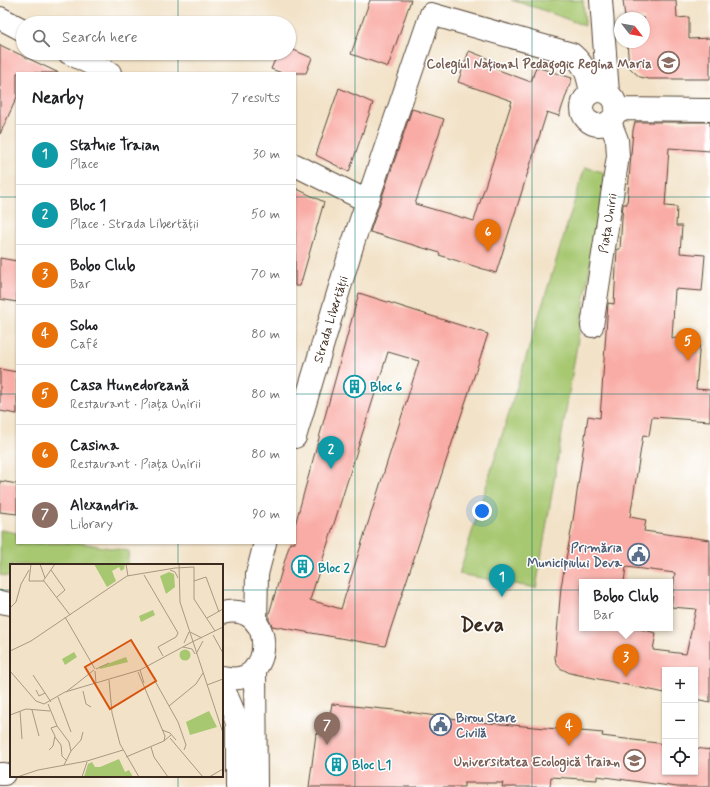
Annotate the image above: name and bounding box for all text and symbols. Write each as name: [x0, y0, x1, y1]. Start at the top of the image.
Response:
north arrow: [614, 12, 650, 48]
search box: [16, 16, 296, 60]
icon: search: [30, 27, 52, 49]
text: Search here: [62, 28, 138, 48]
school or university icon: Colegiul Național Pedagogic Regina Maria: [655, 50, 681, 76]
place label: Colegiul Național Pedagogic Regina Maria: [427, 56, 652, 76]
text: Nearby: [32, 87, 84, 109]
text: 7 results: [231, 90, 280, 107]
text: Statuie Traian: [70, 136, 160, 156]
text: 1: [42, 146, 48, 163]
text: 30 m: [253, 146, 280, 163]
text: Place: [70, 156, 99, 173]
street label: Piața Unirii: [595, 192, 622, 254]
text: Bloc 1: [70, 196, 106, 216]
text: 2: [42, 206, 48, 223]
text: 50 m: [251, 206, 280, 223]
text: Place · Strada Libertății: [70, 216, 199, 233]
pin: 6: [475, 219, 501, 252]
text: Bobo Club: [70, 256, 135, 276]
text: 3: [42, 266, 48, 283]
text: 70 m: [251, 266, 280, 283]
street label: Strada Libertății: [310, 274, 353, 365]
text: Bar: [70, 276, 90, 293]
text: Soho: [70, 316, 98, 336]
text: 4: [41, 326, 49, 343]
text: 80 m: [251, 326, 280, 343]
pin: 5: [675, 328, 701, 361]
text: Café: [70, 336, 97, 353]
building icon: Bloc 6: [342, 373, 368, 399]
text: Casa Hunedoreană: [70, 376, 190, 396]
place label: Bloc 6: [370, 379, 403, 396]
text: 5: [41, 386, 49, 403]
text: 80 m: [251, 386, 280, 403]
text: Restaurant · Piața Unirii: [70, 396, 201, 413]
text: Casina: [70, 436, 119, 456]
pin: 2: [318, 436, 344, 469]
text: 6: [42, 446, 48, 463]
text: 80 m: [251, 446, 280, 463]
text: Restaurant · Piața Unirii: [70, 456, 201, 473]
text: Alexandria: [70, 496, 138, 516]
your location: [472, 501, 492, 521]
text: 7: [41, 506, 49, 523]
text: 90 m: [252, 506, 280, 523]
text: Library: [70, 516, 113, 533]
place label: Primăria Municipiului Deva: [527, 540, 623, 572]
public building icon: Primăria Municipiului Deva: [625, 541, 651, 567]
building icon: Bloc 2: [289, 554, 315, 580]
place label: Bloc 2: [318, 560, 351, 577]
inset map: [10, 564, 223, 777]
pin: 1: [489, 564, 515, 597]
popup: [579, 579, 673, 631]
text: Bobo Club: [593, 587, 659, 607]
text: Bar: [593, 607, 614, 624]
district label: Deva: [460, 611, 504, 639]
pin: 3: [613, 644, 639, 677]
map controls: [662, 667, 698, 775]
button: +: [662, 667, 698, 703]
button: −: [662, 703, 698, 739]
place label: Birou Stare Civilă: [456, 710, 516, 742]
public building icon: Birou Stare Civilă: [427, 711, 453, 737]
pin: 7: [314, 712, 340, 745]
pin: 4: [556, 713, 582, 746]
button: locate: [662, 739, 698, 775]
school or university icon: Universitatea Ecologică Traian: [622, 748, 648, 774]
building icon: Bloc L1: [324, 751, 350, 777]
place label: Universitatea Ecologică Traian: [454, 754, 620, 773]
place label: Bloc L1: [352, 757, 392, 774]

